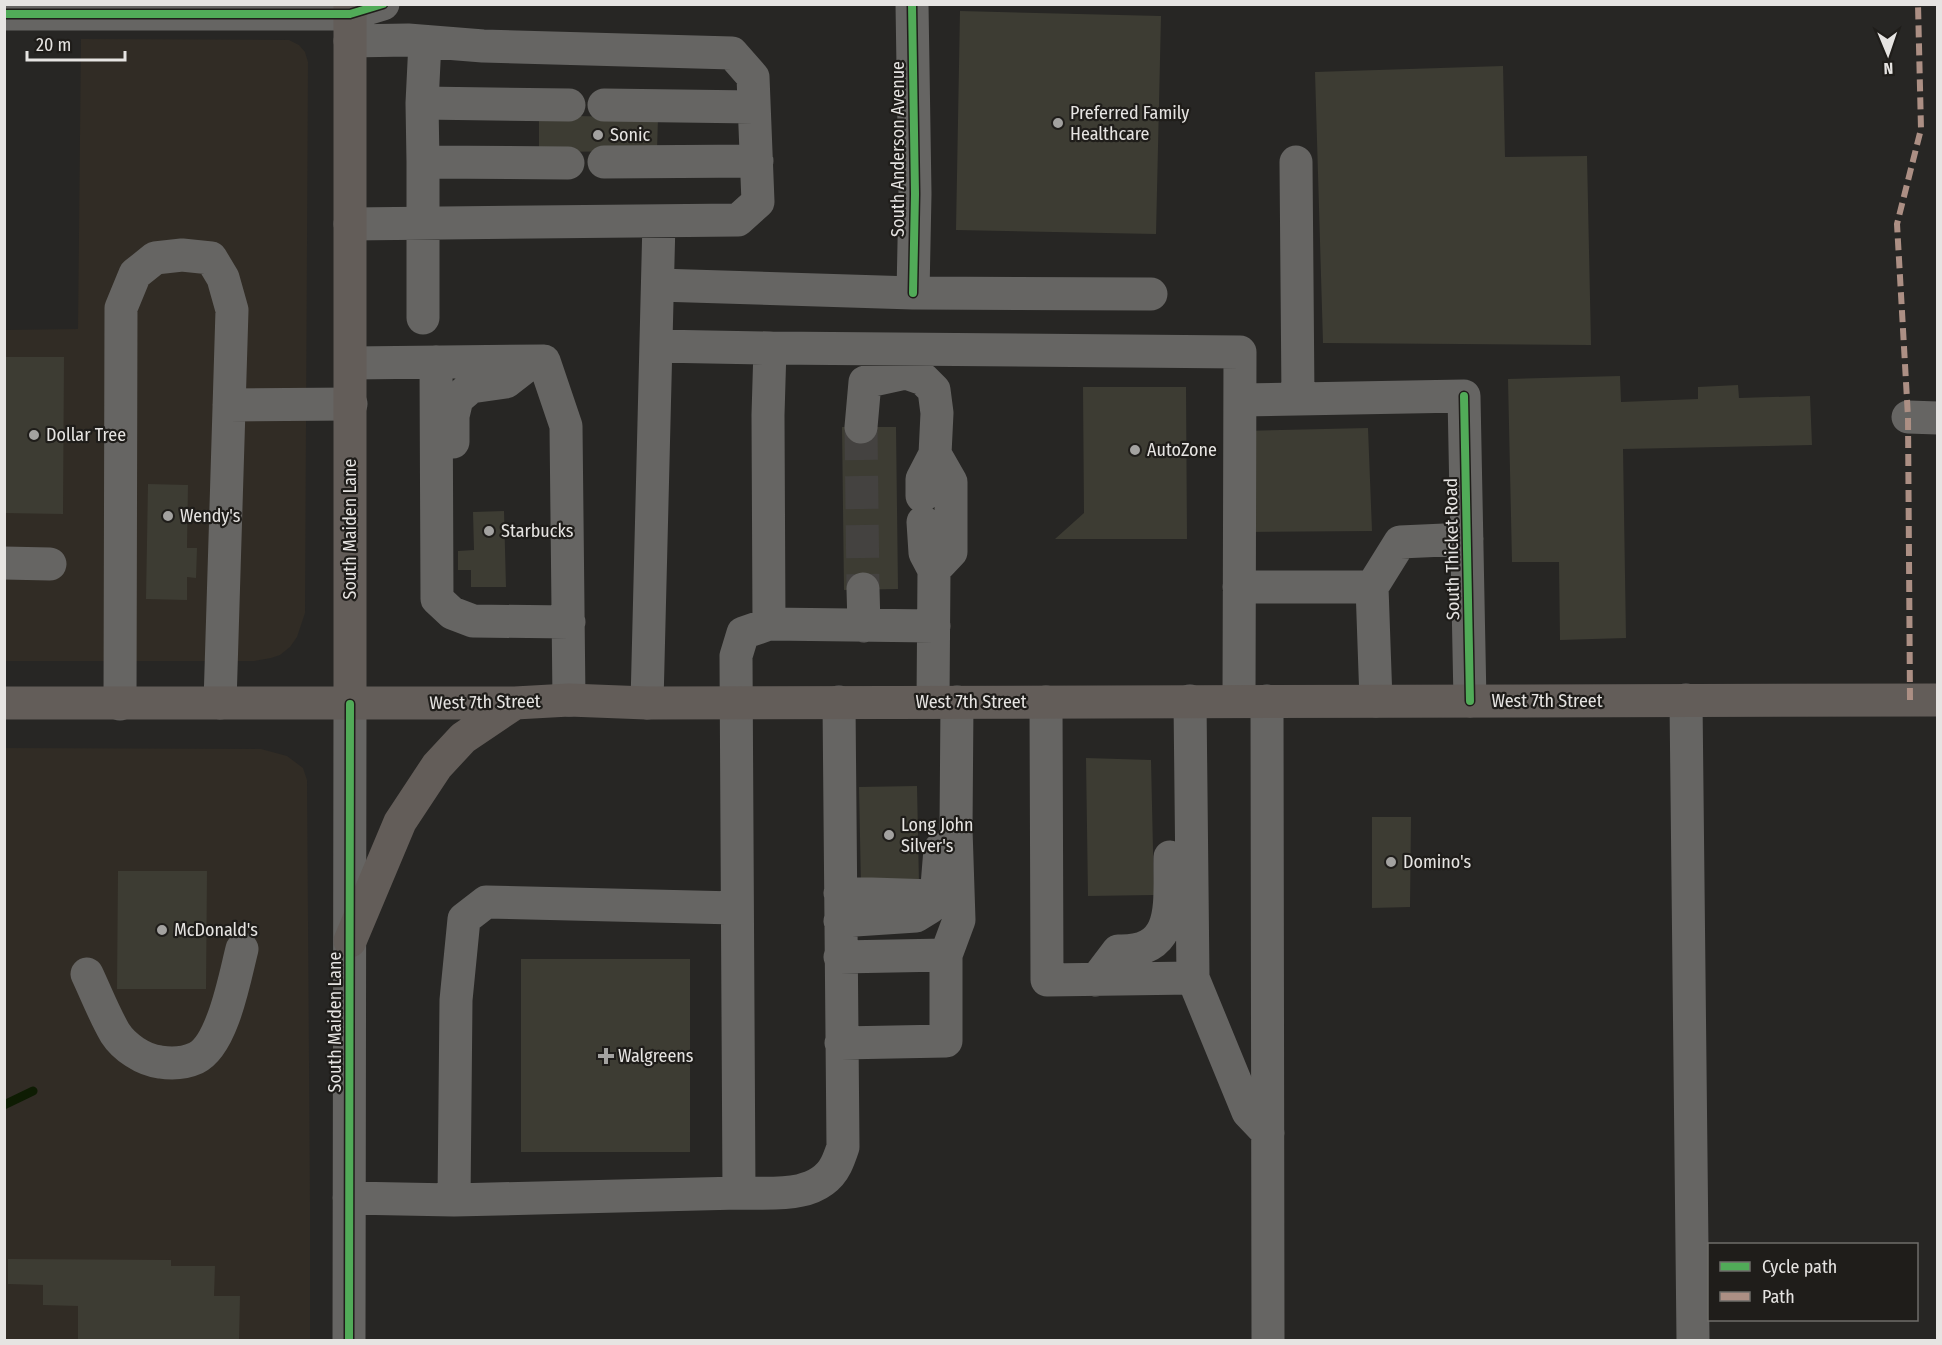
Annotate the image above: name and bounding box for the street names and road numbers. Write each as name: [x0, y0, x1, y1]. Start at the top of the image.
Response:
street label: South Anderson Avenue: [887, 61, 909, 237]
street label: South Maiden Lane: [339, 458, 361, 599]
street label: South Thicket Road: [1440, 478, 1464, 620]
street label: West 7th Street: [429, 690, 541, 714]
street label: West 7th Street: [1491, 690, 1603, 712]
street label: West 7th Street: [915, 691, 1027, 713]
street label: South Maiden Lane: [324, 951, 346, 1092]

